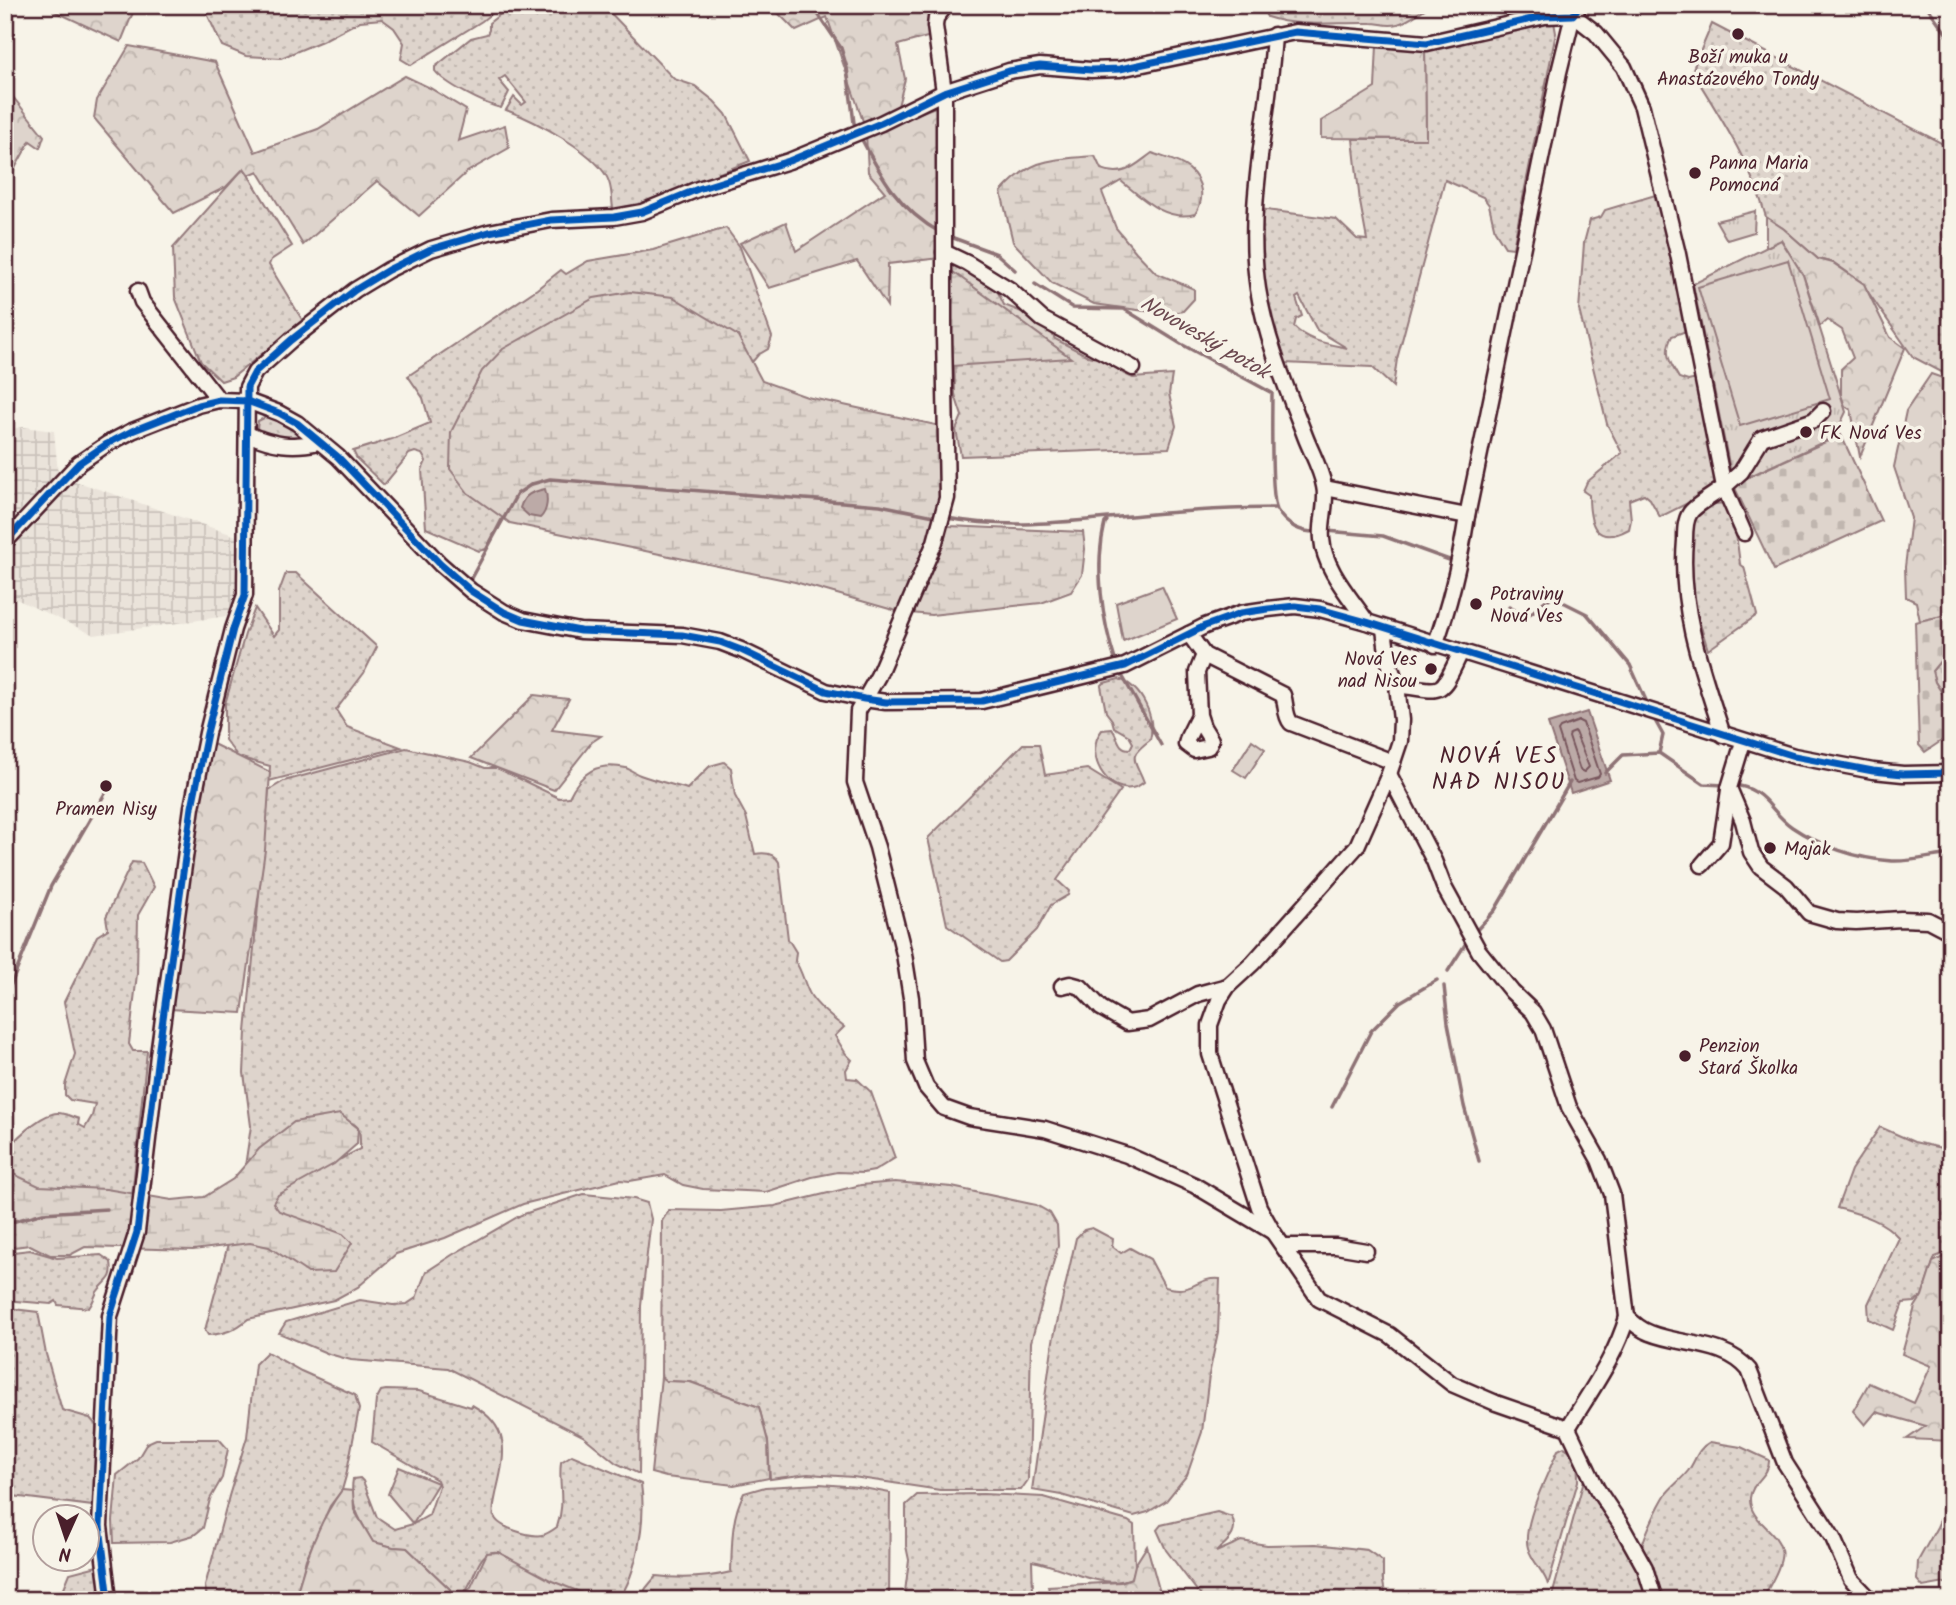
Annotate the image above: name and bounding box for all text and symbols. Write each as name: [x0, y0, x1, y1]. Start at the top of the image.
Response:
marker: Boží muka u Anastázového Tondy: [1730, 26, 1746, 42]
place label: Boží muka u Anastázového Tondy: [1657, 43, 1820, 95]
place label: Panna Maria Pomocná: [1709, 149, 1809, 201]
marker: Panna Maria Pomocná: [1687, 165, 1703, 181]
water label: Novoveský potok: [1133, 288, 1278, 390]
place label: FK Nová Ves: [1820, 419, 1922, 449]
marker: FK Nová Ves: [1798, 424, 1814, 440]
place label: Potraviny Nová Ves: [1490, 580, 1564, 632]
marker: Potraviny Nová Ves: [1468, 596, 1484, 612]
place label: Nová Ves nad Nisou: [1338, 645, 1417, 697]
marker: Nová Ves nad Nisou: [1423, 661, 1439, 677]
district label: NOVÁ VES NAD NISOU: [1432, 739, 1566, 801]
marker: Pramen Nisy: [98, 778, 114, 794]
place label: Pramen Nisy: [55, 795, 158, 825]
place label: Majak: [1784, 835, 1831, 865]
marker: Majak: [1762, 840, 1778, 856]
place label: Penzion Stará Školka: [1699, 1032, 1798, 1084]
marker: Penzion Stará Školka: [1677, 1048, 1693, 1064]
north arrow: [32, 1504, 102, 1574]
text: N: [58, 1538, 72, 1568]

